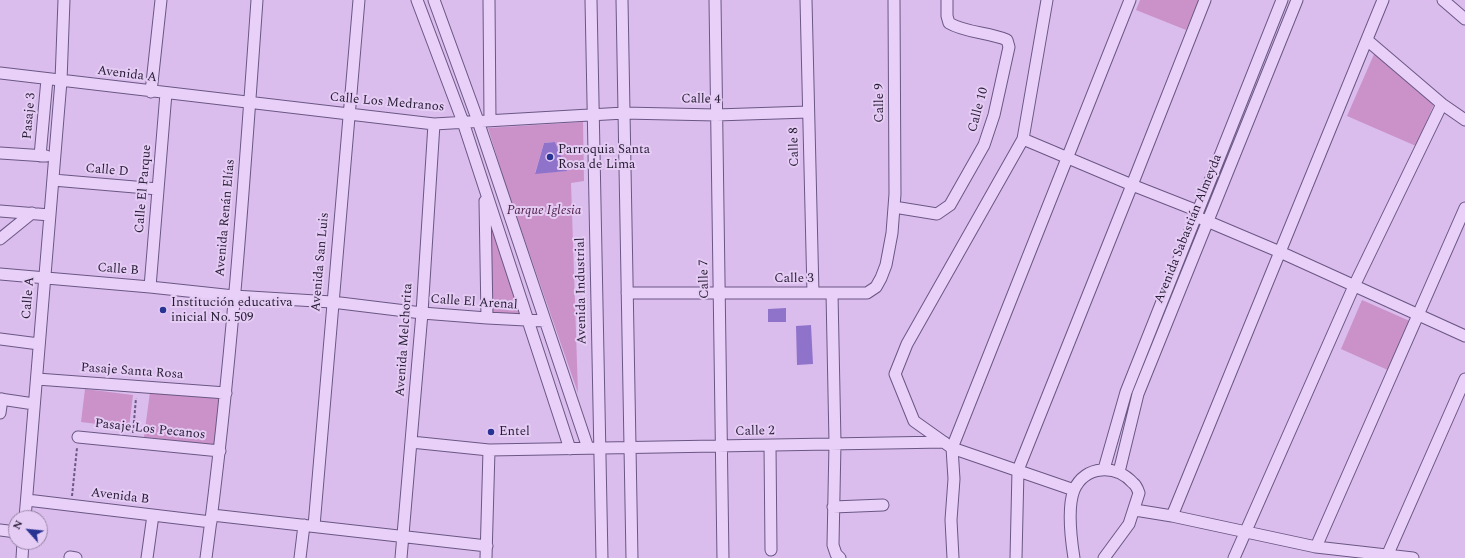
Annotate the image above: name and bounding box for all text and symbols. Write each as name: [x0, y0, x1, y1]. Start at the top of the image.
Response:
street label: Avenida A: [96, 64, 158, 86]
street label: Calle 9: [872, 83, 888, 123]
street label: Calle 10: [966, 86, 992, 134]
street label: Calle Los Medranos: [329, 90, 445, 116]
street label: Pasaje 3: [20, 92, 40, 140]
street label: Calle 4: [681, 92, 721, 108]
street label: Calle 8: [787, 127, 803, 167]
place label: Parroquia Santa Rosa de Lima: [558, 142, 650, 173]
street label: Calle El Parque: [132, 144, 156, 234]
marker: Parroquia Santa Rosa de Lima: [545, 152, 555, 162]
street label: Avenida Sabastián Almeyda: [1152, 152, 1226, 306]
street label: Avenida Renán Elías: [213, 158, 239, 278]
street label: Calle D: [85, 161, 129, 181]
park label: Parque Iglesia: [507, 203, 581, 219]
street label: Avenida San Luis: [309, 212, 333, 312]
street label: Avenida Industrial: [573, 237, 591, 345]
street label: Calle 7: [697, 259, 713, 299]
street label: Calle B: [97, 261, 139, 279]
street label: Calle 3: [774, 271, 814, 287]
street label: Calle A: [19, 276, 39, 320]
street label: Avenida Melchorita: [393, 283, 417, 397]
street label: Calle El Arenal: [430, 292, 518, 314]
place label: Institución educativa inicial No. 509: [171, 295, 293, 326]
marker: Institución educativa inicial No. 509: [158, 305, 168, 315]
street label: Pasaje Santa Rosa: [80, 361, 184, 383]
street label: Pasaje Los Pecanos: [94, 416, 206, 444]
place label: Entel: [499, 424, 530, 440]
street label: Calle 2: [735, 424, 775, 440]
marker: Entel: [486, 427, 496, 437]
street label: Avenida B: [90, 486, 150, 508]
north arrow: [8, 510, 48, 550]
text: N: [8, 517, 27, 533]

